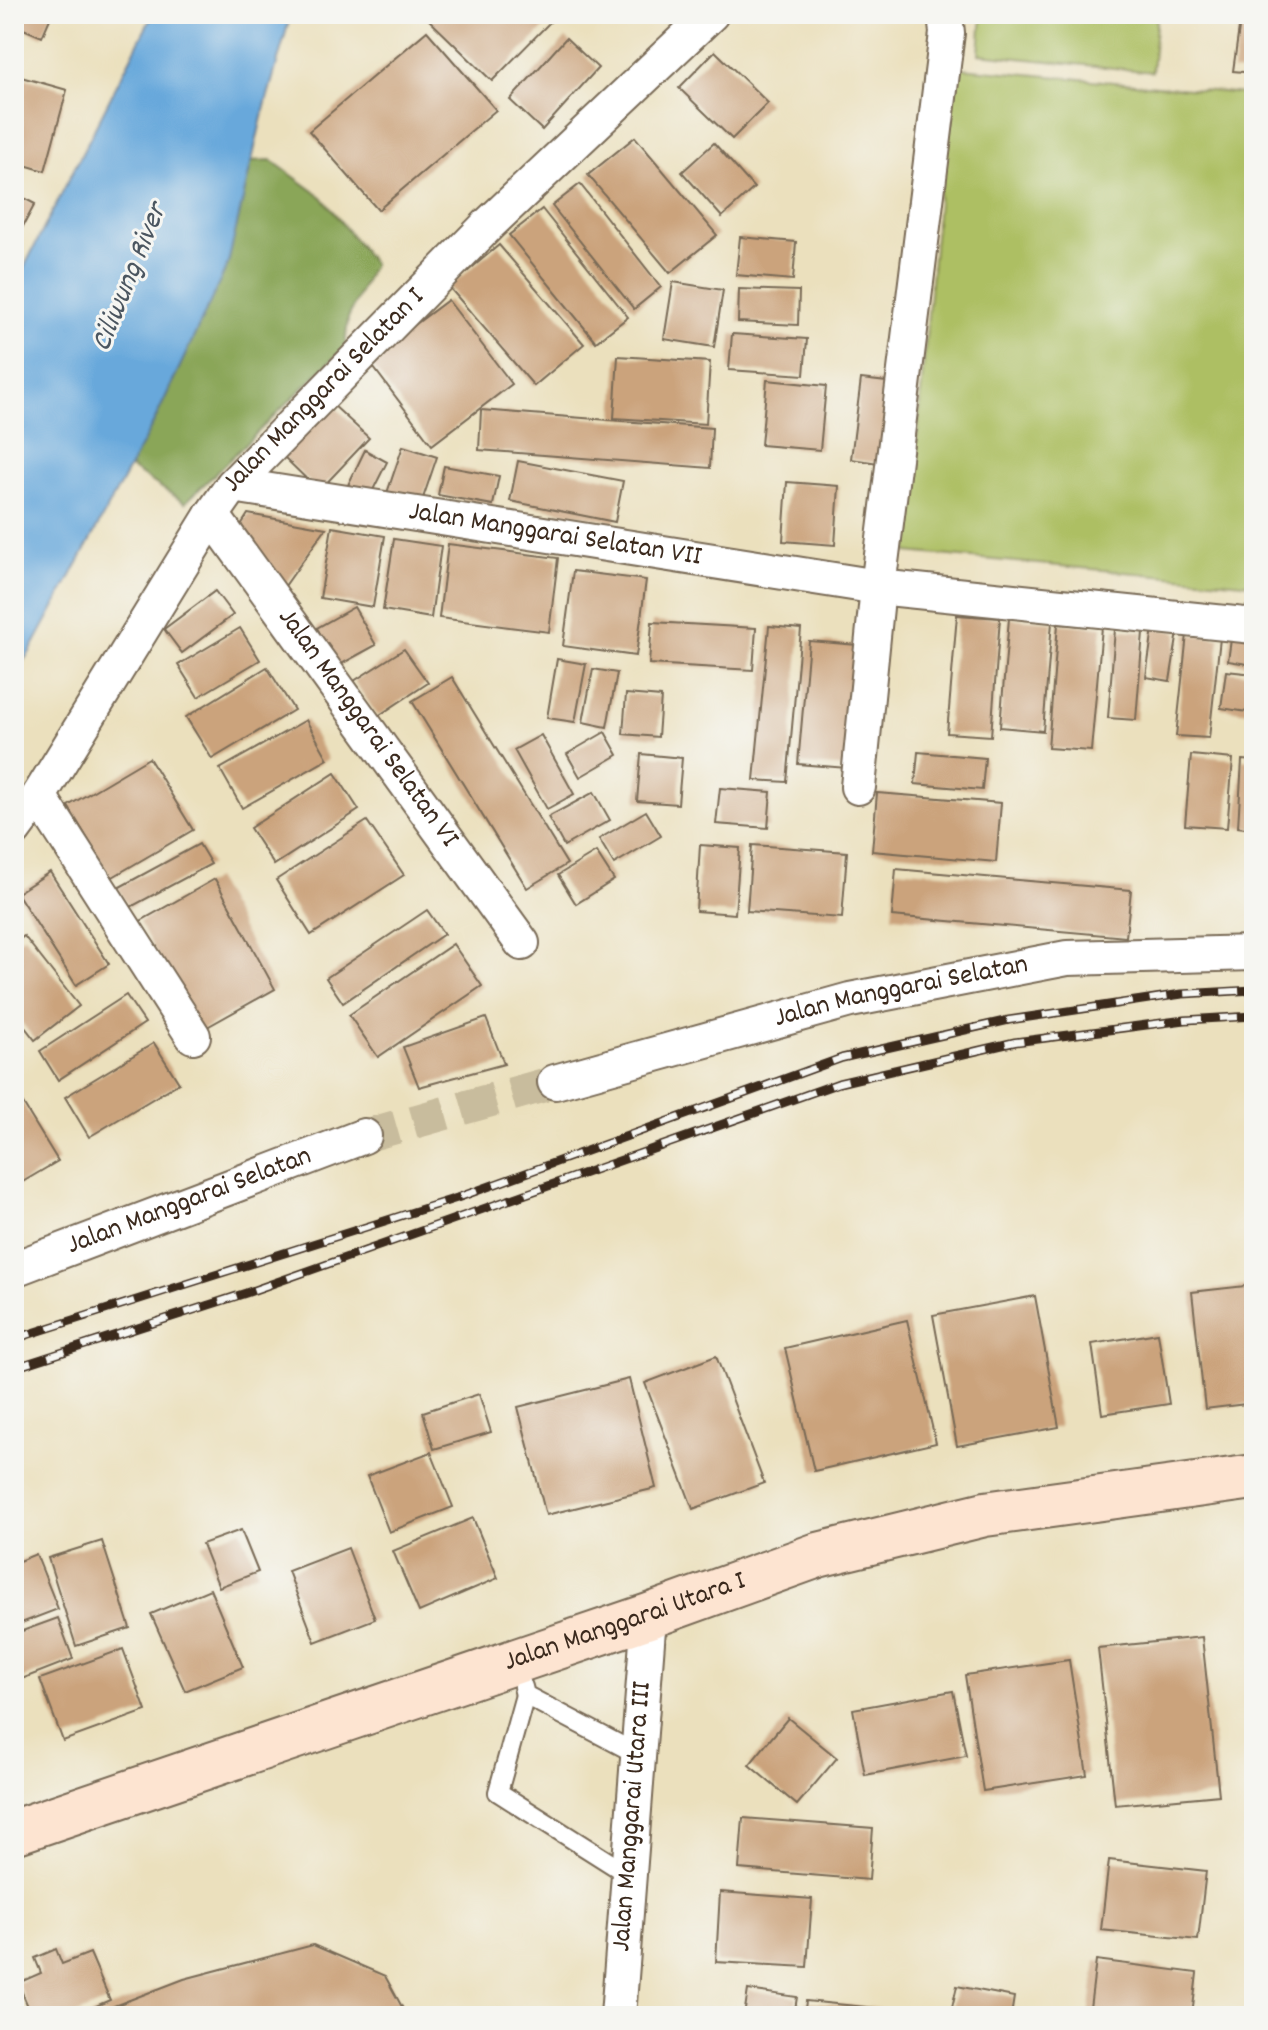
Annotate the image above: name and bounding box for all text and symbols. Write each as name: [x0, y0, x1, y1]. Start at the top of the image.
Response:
water label: Ciliwung River: [82, 195, 181, 358]
street label: Jalan Manggarai Selatan I: [213, 279, 435, 501]
street label: Jalan Manggarai Selatan VII: [406, 493, 705, 579]
street label: Jalan Manggarai Selatan VI: [266, 601, 467, 857]
street label: Jalan Manggarai Selatan: [770, 946, 1032, 1040]
street label: Jalan Manggarai Selatan: [62, 1138, 318, 1267]
street label: Jalan Manggarai Utara I: [499, 1562, 752, 1684]
street label: Jalan Manggarai Utara III: [603, 1680, 664, 1953]

